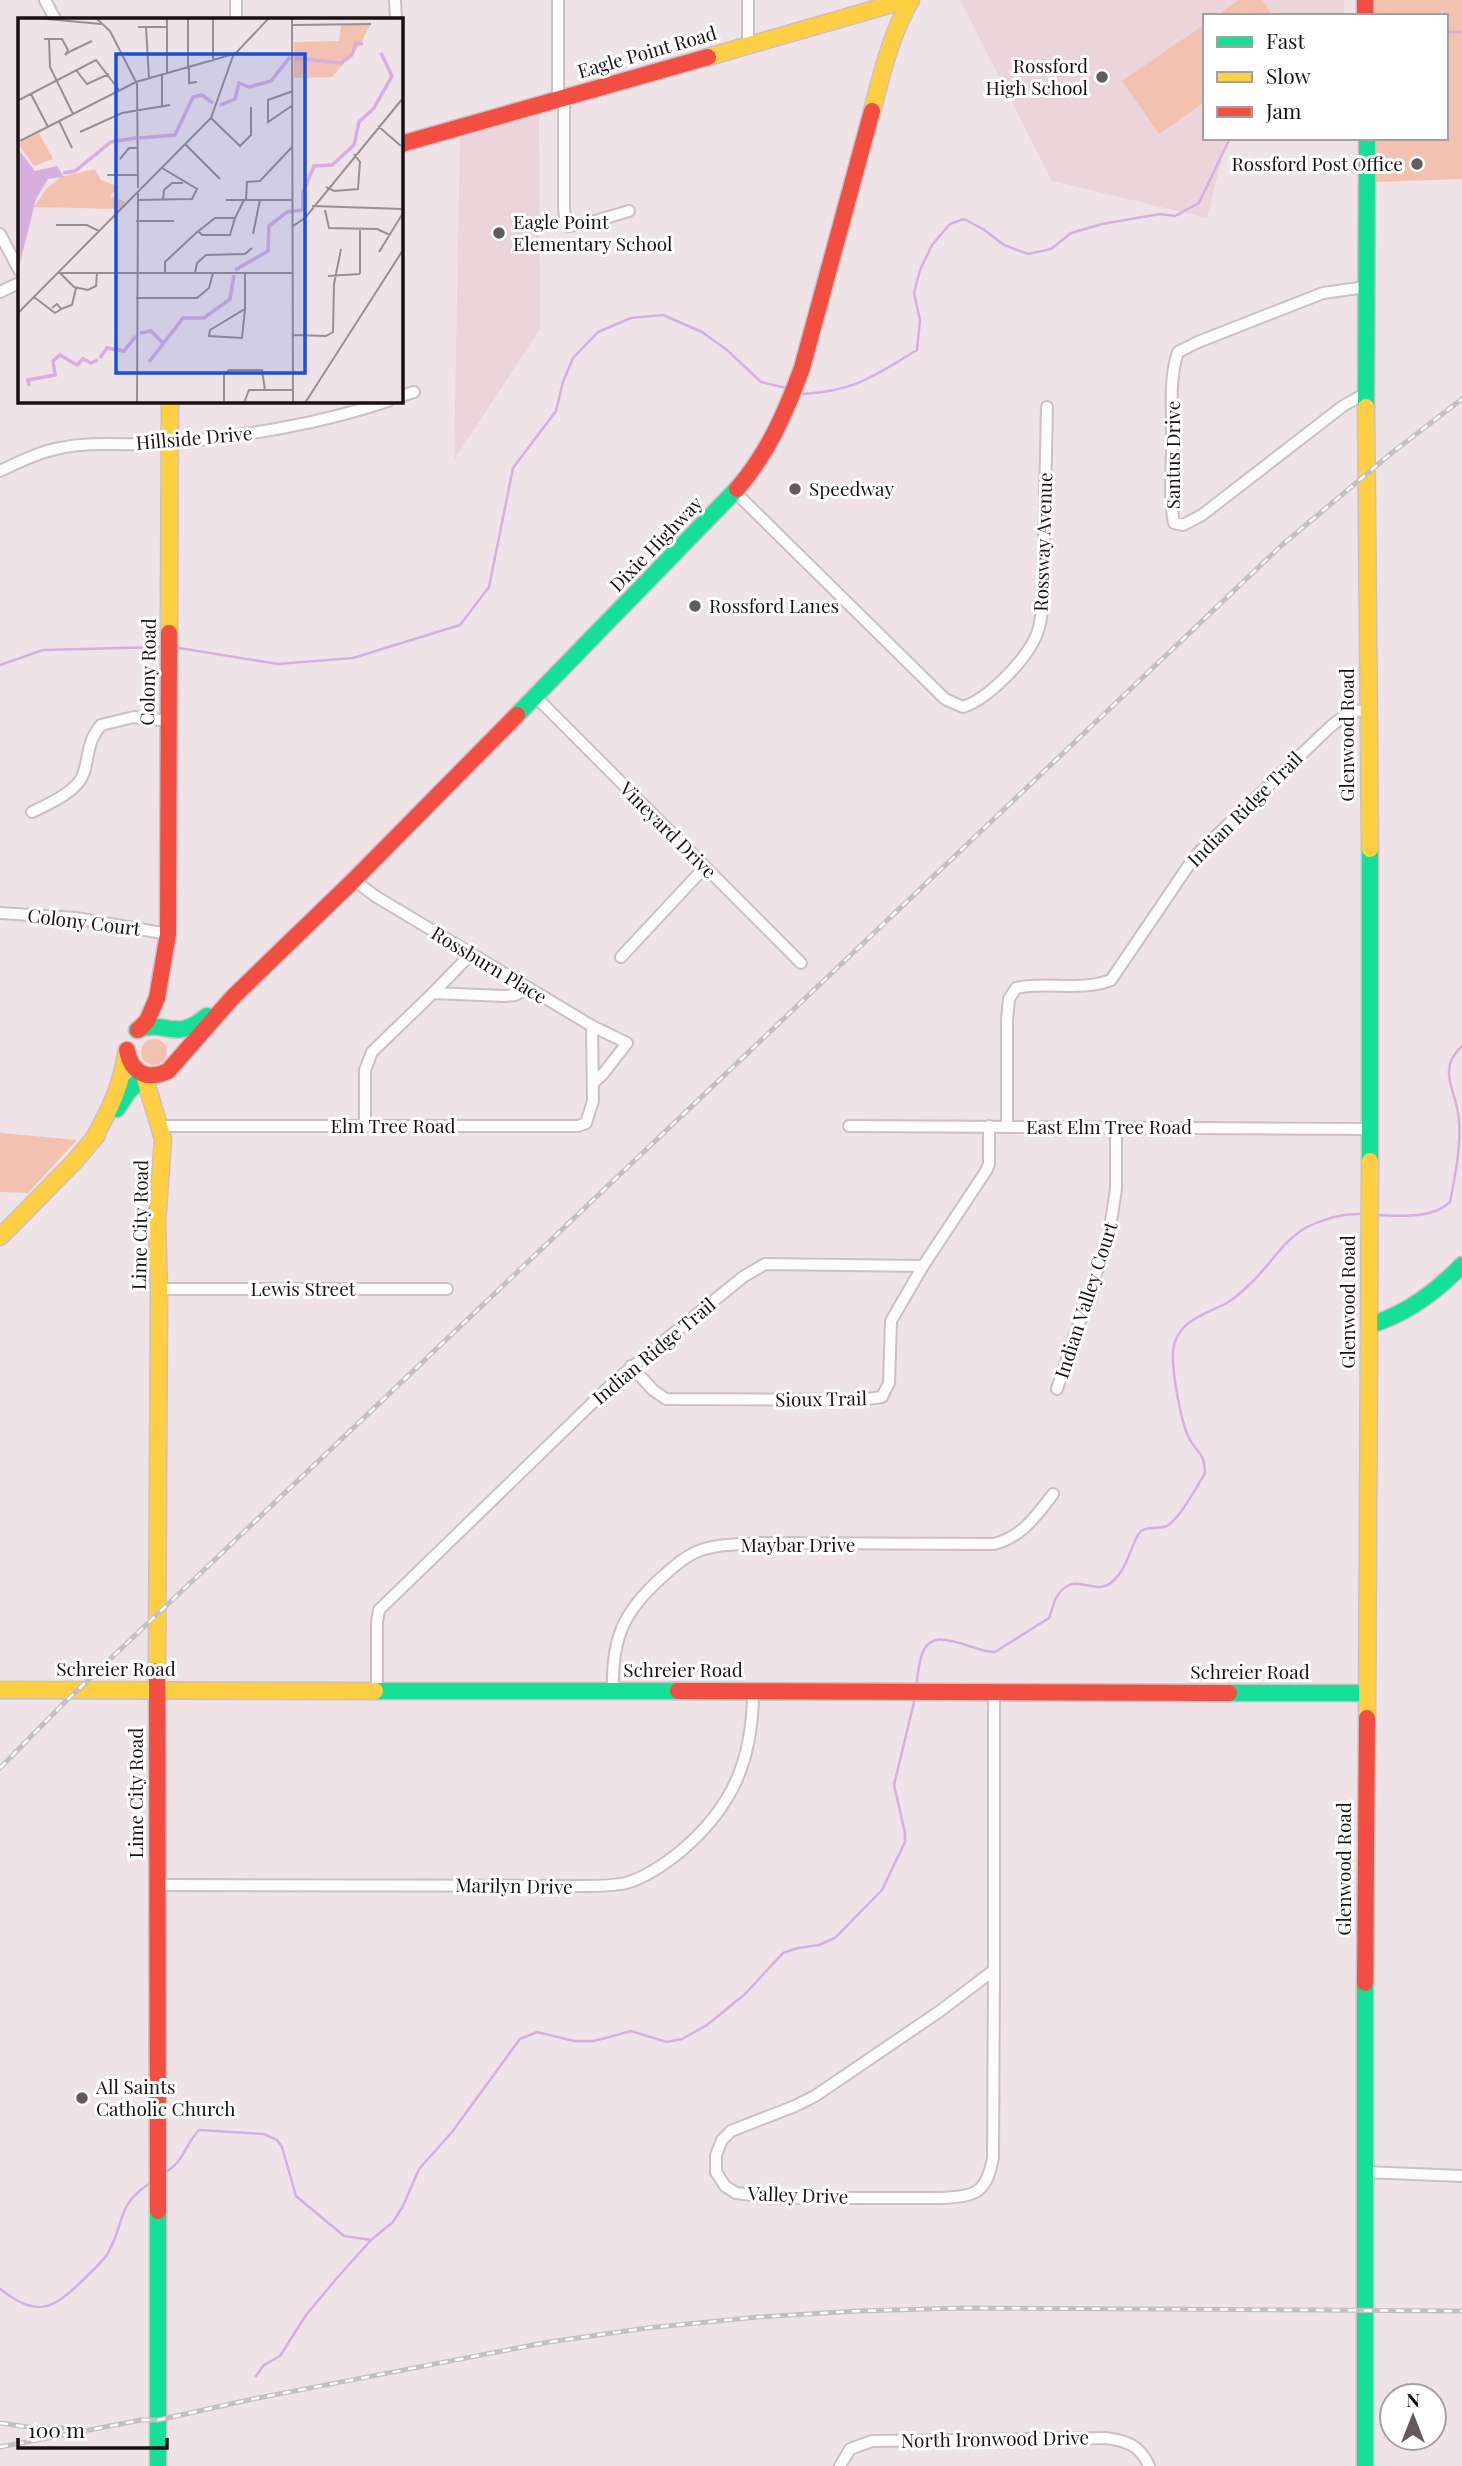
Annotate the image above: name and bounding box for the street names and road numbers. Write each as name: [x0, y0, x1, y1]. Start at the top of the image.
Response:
street label: Eagle Point Road: [574, 19, 719, 83]
street label: Santus Drive: [1159, 401, 1185, 509]
street label: Hillside Drive: [135, 419, 253, 455]
street label: Rossway Avenue: [1027, 472, 1057, 612]
street label: Dixie Highway: [603, 490, 708, 597]
street label: Colony Road: [133, 618, 161, 726]
street label: Glenwood Road: [1333, 668, 1359, 802]
street label: Indian Ridge Trail: [1181, 745, 1308, 872]
street label: Vineyard Drive: [614, 774, 723, 883]
street label: Colony Court: [26, 901, 142, 941]
street label: Rossburn Place: [427, 919, 552, 1009]
street label: Elm Tree Road: [330, 1112, 456, 1138]
street label: East Elm Tree Road: [1026, 1113, 1192, 1139]
street label: Lime City Road: [125, 1160, 153, 1290]
street label: Indian Valley Court: [1047, 1218, 1123, 1381]
street label: Glenwood Road: [1334, 1235, 1360, 1369]
street label: Lewis Street: [250, 1275, 356, 1301]
street label: Indian Ridge Trail: [586, 1291, 721, 1409]
street label: Sioux Trail: [775, 1384, 868, 1412]
street label: Maybar Drive: [741, 1531, 855, 1557]
street label: Schreier Road: [56, 1655, 176, 1681]
street label: Schreier Road: [623, 1656, 743, 1682]
street label: Schreier Road: [1190, 1658, 1310, 1684]
street label: Lime City Road: [122, 1728, 148, 1858]
street label: Glenwood Road: [1330, 1802, 1356, 1936]
street label: Marilyn Drive: [455, 1871, 573, 1899]
street label: Valley Drive: [746, 2179, 849, 2209]
street label: North Ironwood Drive: [901, 2423, 1089, 2453]

